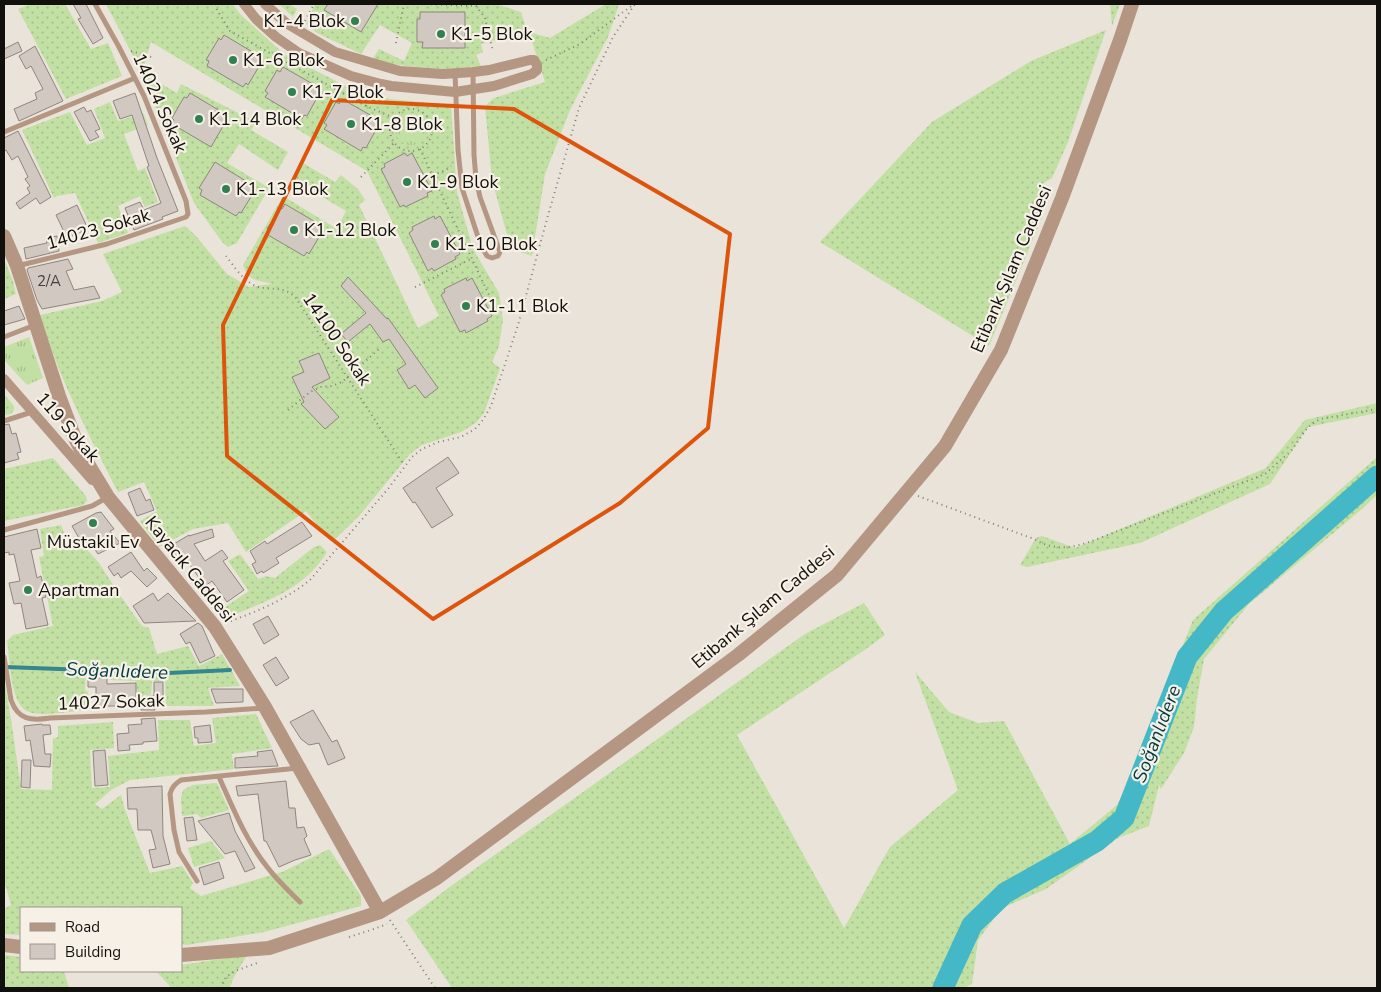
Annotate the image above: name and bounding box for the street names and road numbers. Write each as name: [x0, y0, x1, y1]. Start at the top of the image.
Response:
street label: 14024 Sokak: [127, 49, 193, 158]
street label: Etibank Şılam Caddesi: [965, 182, 1057, 356]
street label: 14023 Sokak: [43, 202, 154, 255]
street label: 14100 Sokak: [297, 288, 377, 391]
street label: 119 Sokak: [31, 387, 106, 468]
street label: Kayacık Caddesi: [140, 511, 240, 627]
street label: Etibank Şılam Caddesi: [686, 540, 840, 674]
street label: 14027 Sokak: [57, 688, 166, 716]

